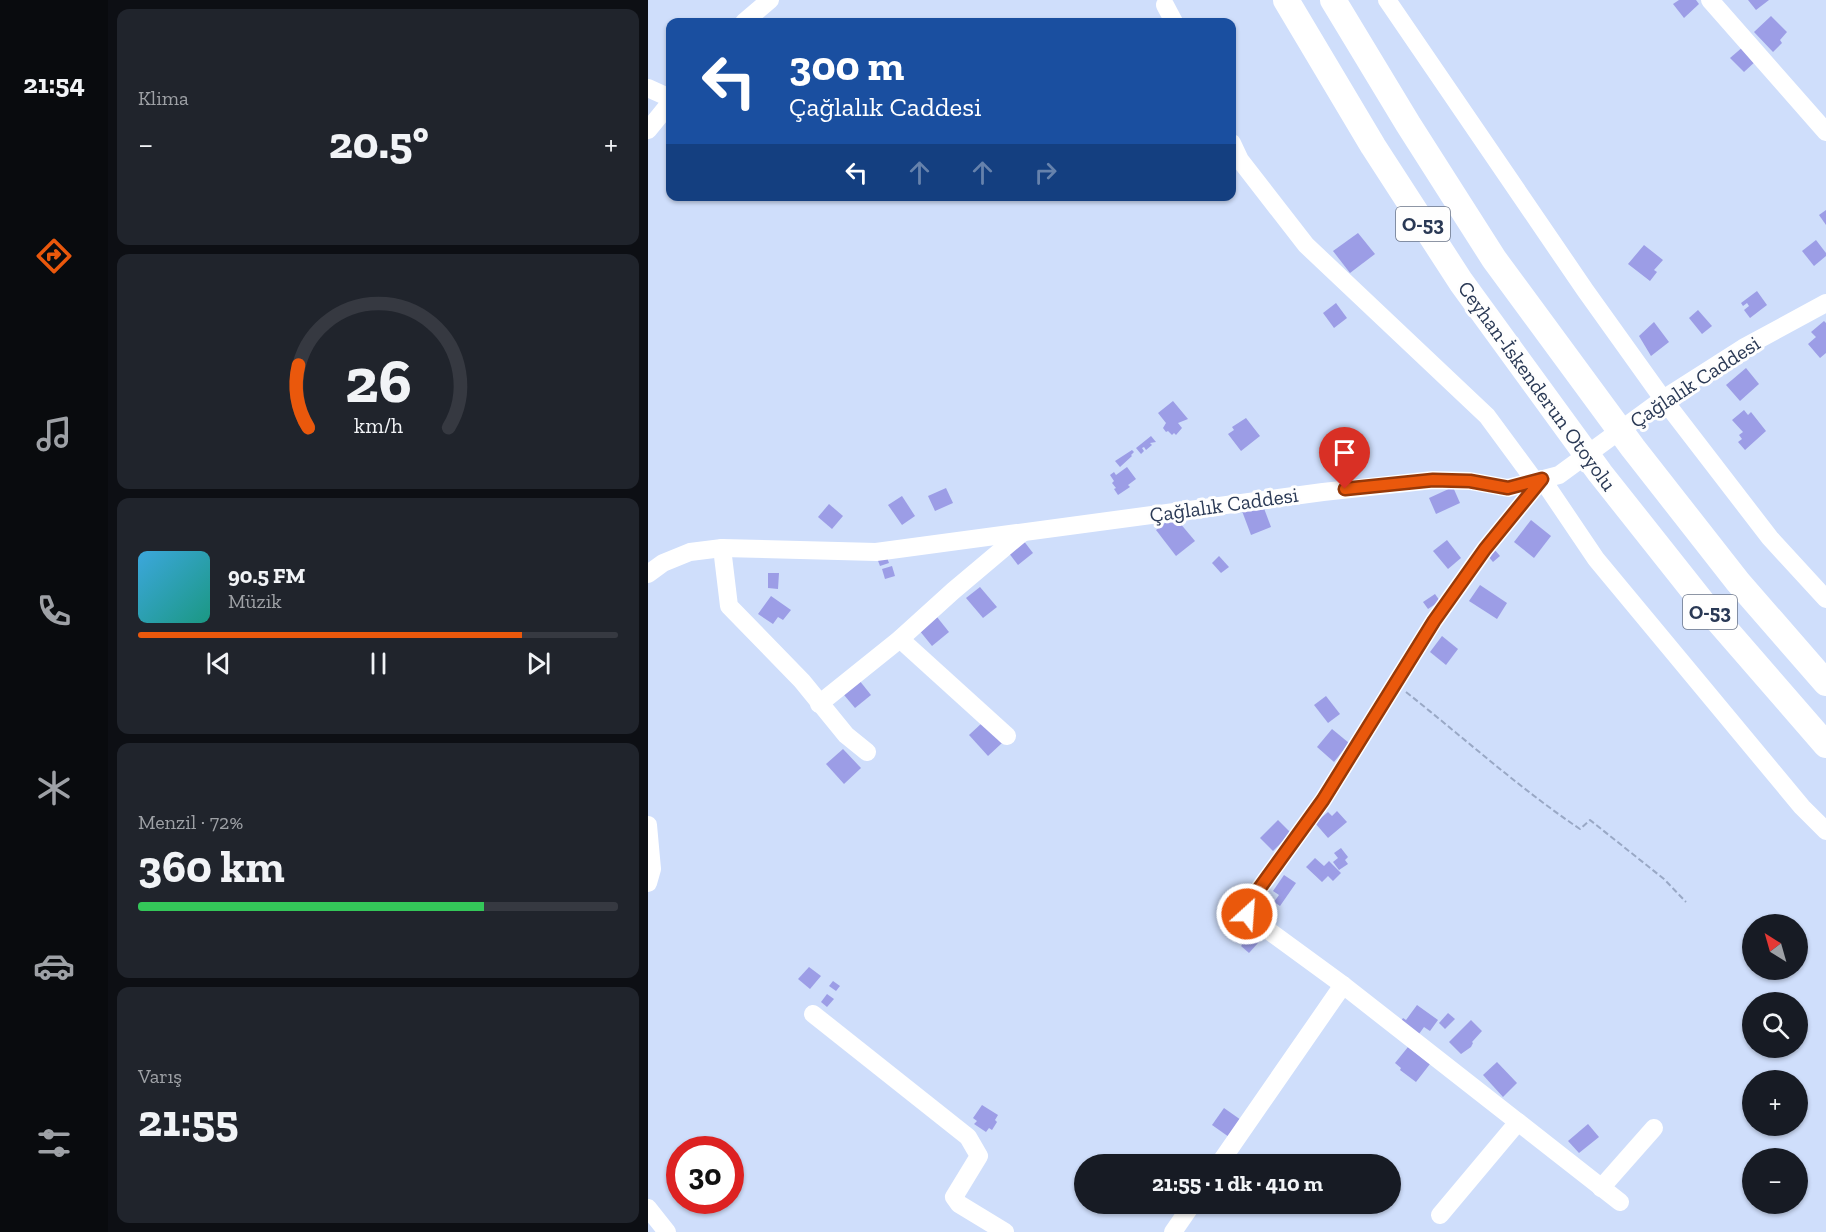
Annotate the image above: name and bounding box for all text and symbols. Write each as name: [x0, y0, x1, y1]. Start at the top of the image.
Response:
text: 300 m: [789, 40, 904, 91]
icon: left: [690, 42, 768, 120]
text: 21:54: [23, 68, 85, 100]
text: Klima: [138, 86, 189, 110]
text: Çağlalık Caddesi: [789, 91, 982, 123]
text: 20.5°: [329, 116, 429, 170]
text: −: [138, 124, 153, 163]
text: +: [604, 124, 618, 163]
icon: left: [840, 156, 873, 189]
icon: ahead: [903, 156, 936, 189]
icon: ahead: [966, 156, 999, 189]
icon: right: [1029, 156, 1062, 189]
road number: O-53: [1396, 207, 1450, 241]
icon: directions: [33, 235, 75, 277]
street label: Ceyhan-İskenderun Otoyolu: [1453, 276, 1622, 496]
street label: Çağlalık Caddesi: [1625, 330, 1764, 433]
text: 26: [345, 344, 411, 419]
icon: music: [33, 413, 75, 455]
text: km/h: [354, 414, 402, 439]
pin: [1319, 427, 1370, 489]
icon: arrive: [1328, 436, 1361, 469]
street label: Çağlalık Caddesi: [1148, 482, 1300, 527]
text: 90.5 FM: [228, 562, 305, 589]
text: Müzik: [228, 589, 282, 613]
icon: phone: [33, 590, 75, 632]
road number: O-53: [1683, 595, 1737, 629]
icon: previous: [202, 647, 235, 680]
icon: pause: [362, 647, 395, 680]
icon: next: [522, 647, 555, 680]
icon: climate: [33, 767, 75, 809]
text: Menzil · 72%: [138, 810, 243, 834]
text: 360 km: [138, 840, 285, 894]
position arrow: [1215, 882, 1279, 946]
north arrow: [1742, 914, 1808, 980]
map controls: [1742, 914, 1808, 1214]
icon: car: [33, 945, 75, 987]
button: search: [1742, 992, 1808, 1058]
text: Varış: [138, 1064, 182, 1088]
button: +: [1742, 1070, 1808, 1136]
text: 21:55: [138, 1094, 239, 1148]
icon: filters: [33, 1122, 75, 1164]
speed limit sign: 30: [666, 1136, 744, 1214]
button: −: [1742, 1148, 1808, 1214]
text: 21:55 · 1 dk · 410 m: [1152, 1170, 1323, 1197]

